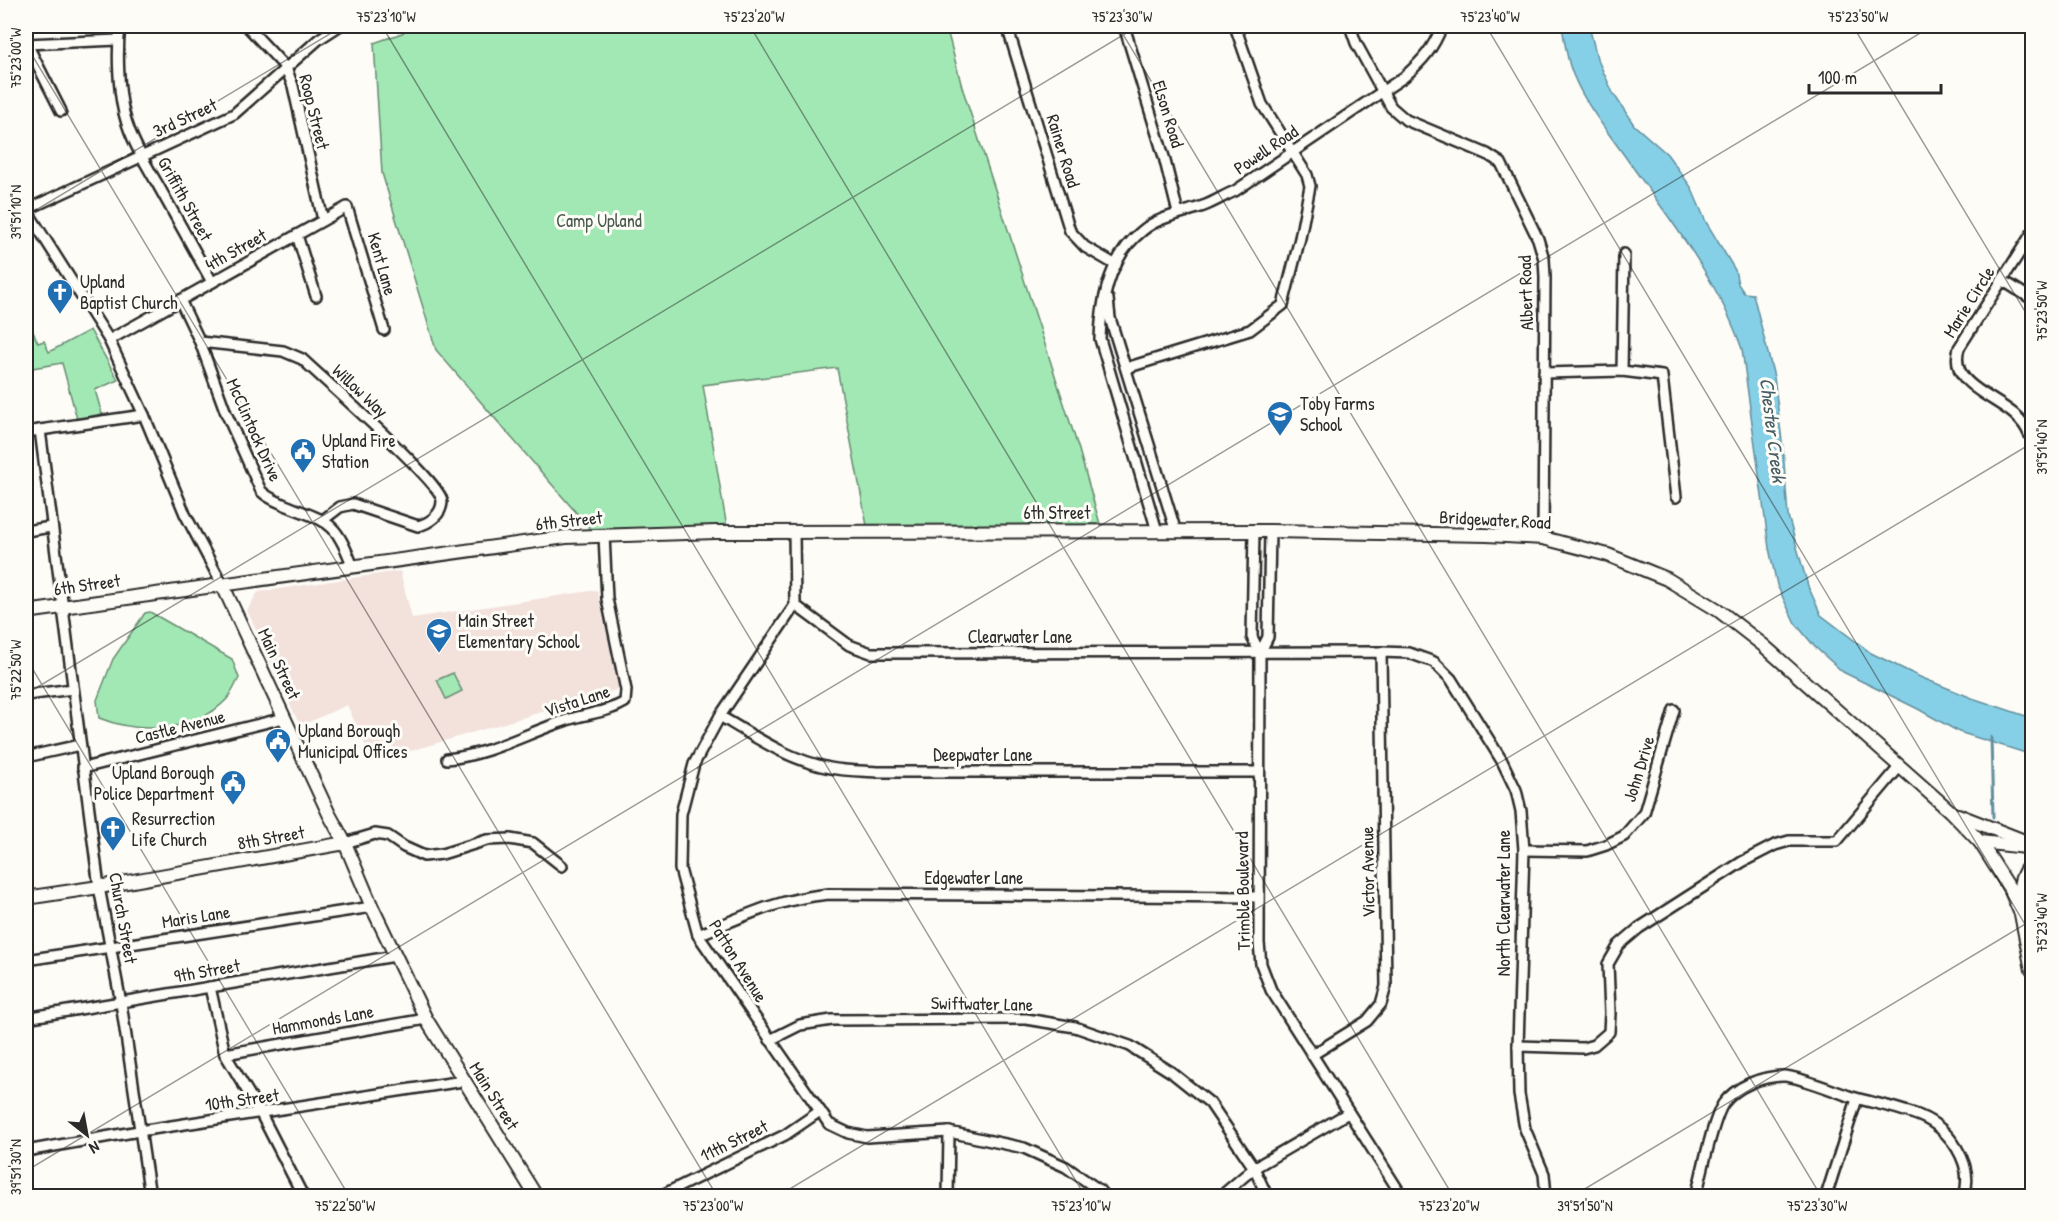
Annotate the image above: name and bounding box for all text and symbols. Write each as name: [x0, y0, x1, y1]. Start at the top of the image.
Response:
text: 75°23'10"W: [356, 6, 416, 27]
text: 75°23'20"W: [724, 6, 785, 27]
text: 75°23'30"W: [1092, 6, 1153, 27]
text: 75°23'40"W: [1460, 6, 1521, 27]
text: 75°23'50"W: [1828, 6, 1889, 27]
text: 75°23'00"W: [5, 27, 26, 88]
scale bar: [1809, 57, 1941, 95]
text: 100 m: [1818, 65, 1857, 90]
street label: Roop Street: [293, 72, 336, 153]
street label: Elson Road: [1146, 77, 1190, 150]
street label: 3rd Street: [149, 91, 222, 143]
street label: Rainer Road: [1041, 111, 1086, 190]
street label: Powell Road: [1229, 119, 1303, 180]
street label: Griffith Street: [152, 152, 219, 246]
text: 39°51'10"N: [5, 185, 26, 239]
park label: Camp Upland: [556, 208, 642, 233]
street label: 4th Street: [201, 222, 272, 277]
street label: Kent Lane: [362, 230, 403, 298]
street label: Albert Road: [1512, 255, 1539, 331]
street label: Marie Circle: [1937, 261, 2000, 342]
place label: Upland Baptist Church: [80, 269, 178, 315]
church icon: Upland Baptist Church: [45, 277, 75, 315]
text: 75°23'50"W: [2031, 280, 2052, 341]
street label: Willow Way: [327, 358, 394, 423]
street label: McClintock Drive: [221, 374, 288, 485]
water label: Chester Creek: [1754, 376, 1794, 485]
place label: Toby Farms School: [1300, 391, 1375, 437]
school or university icon: Toby Farms School: [1265, 399, 1295, 437]
text: 39°51'40"N: [2031, 420, 2052, 474]
place label: Upland Fire Station: [322, 428, 396, 474]
public building icon: Upland Fire Station: [288, 436, 318, 474]
street label: 6th Street: [1024, 500, 1091, 525]
street label: 6th Street: [534, 504, 604, 536]
street label: Bridgewater Road: [1439, 504, 1551, 535]
street label: 6th Street: [52, 567, 123, 602]
place label: Main Street Elementary School: [458, 608, 580, 654]
school or university icon: Main Street Elementary School: [424, 616, 454, 654]
street label: Main Street: [252, 624, 307, 704]
street label: Clearwater Lane: [968, 624, 1072, 649]
text: 75°22'50"W: [5, 639, 26, 700]
street label: Vista Lane: [541, 678, 613, 723]
street label: Castle Avenue: [132, 703, 227, 750]
place label: Upland Borough Municipal Offices: [298, 718, 407, 764]
public building icon: Upland Borough Municipal Offices: [263, 726, 293, 764]
street label: John Drive: [1617, 733, 1660, 805]
street label: Deepwater Lane: [933, 742, 1033, 767]
place label: Upland Borough Police Department: [94, 760, 215, 806]
public building icon: Upland Borough Police Department: [218, 768, 248, 806]
place label: Resurrection Life Church: [132, 806, 215, 852]
church icon: Resurrection Life Church: [98, 814, 128, 852]
street label: 8th Street: [235, 819, 307, 856]
street label: Victor Avenue: [1354, 826, 1381, 918]
street label: North Clearwater Lane: [1491, 830, 1516, 976]
street label: Trimble Boulevard: [1229, 831, 1256, 951]
street label: Edgewater Lane: [924, 865, 1024, 890]
street label: Church Street: [103, 870, 144, 966]
text: 75°23'40"W: [2031, 892, 2052, 953]
street label: Maris Lane: [160, 899, 232, 934]
street label: Patton Avenue: [703, 915, 774, 1007]
street label: 9th Street: [172, 952, 243, 989]
street label: Swiftwater Lane: [931, 990, 1033, 1017]
street label: Hammonds Lane: [270, 998, 376, 1041]
street label: Main Street: [464, 1057, 526, 1135]
street label: 10th Street: [203, 1082, 281, 1117]
north arrow: [57, 1105, 117, 1165]
street label: 11th Street: [696, 1113, 773, 1168]
text: N: [85, 1136, 104, 1160]
text: 39°51'30"N: [5, 1139, 26, 1195]
text: 75°22'50"W: [315, 1195, 376, 1216]
text: 75°23'00"W: [683, 1195, 744, 1216]
text: 75°23'10"W: [1051, 1195, 1111, 1216]
text: 75°23'20"W: [1419, 1195, 1480, 1216]
text: 39°51'50"N: [1557, 1195, 1613, 1216]
text: 75°23'30"W: [1787, 1195, 1848, 1216]

